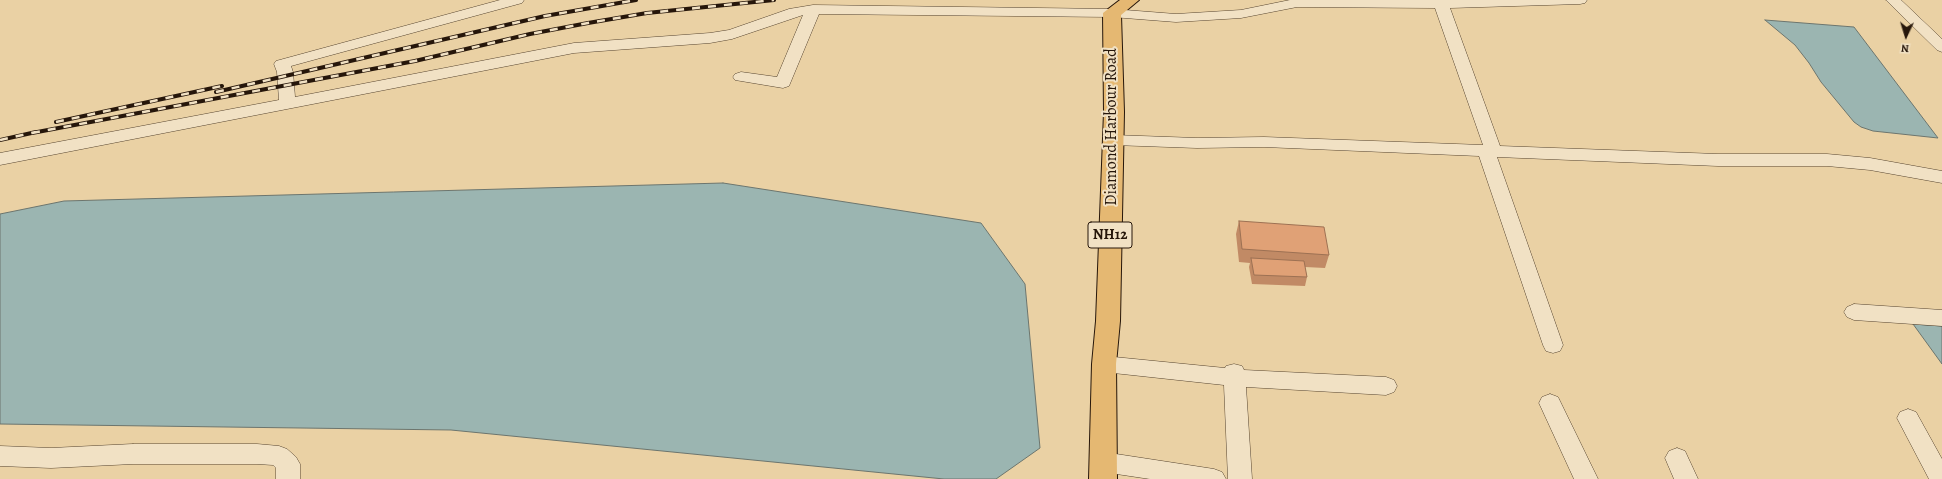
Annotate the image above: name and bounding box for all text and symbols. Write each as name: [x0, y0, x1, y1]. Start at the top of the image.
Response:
north arrow: [1886, 16, 1926, 56]
text: N: [1901, 41, 1910, 56]
street label: Diamond Harbour Road: [1102, 48, 1122, 206]
road number: NH12: [1088, 222, 1132, 248]

